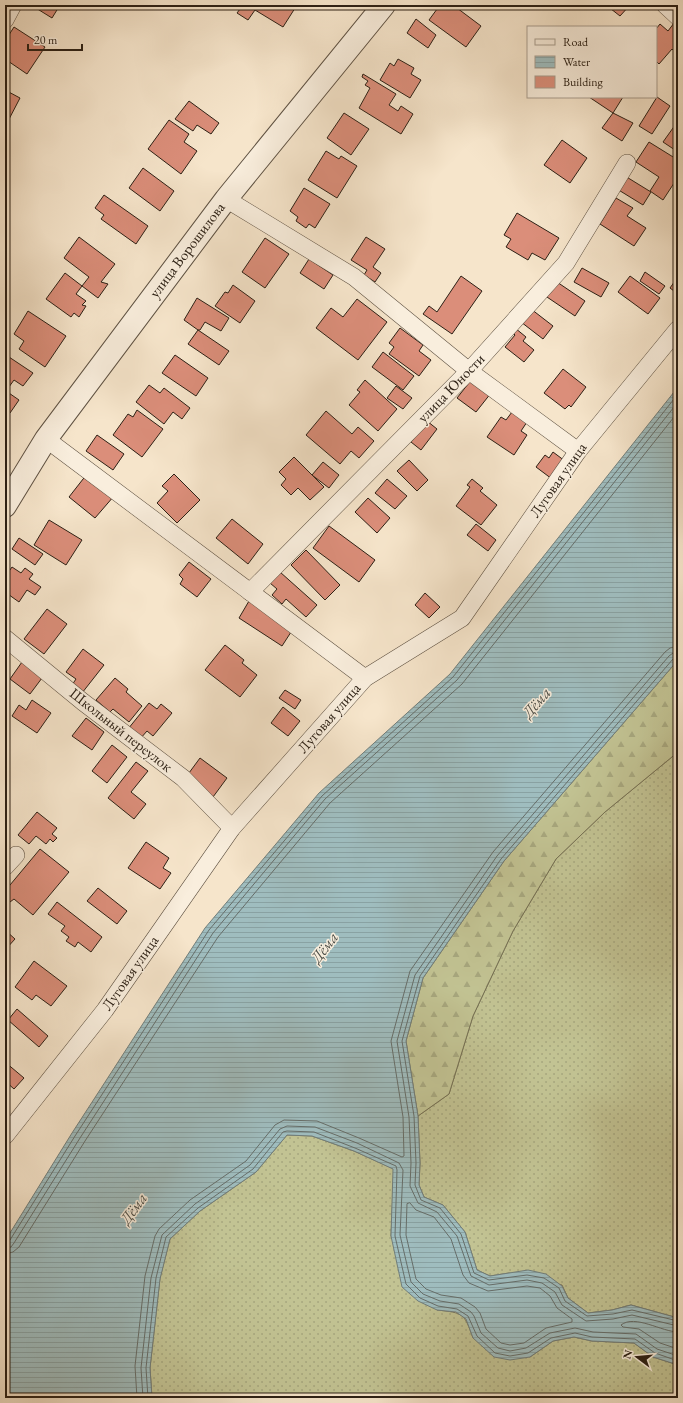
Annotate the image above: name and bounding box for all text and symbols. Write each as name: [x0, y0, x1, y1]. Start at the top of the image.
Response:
scale bar: [28, 26, 82, 52]
legend: [527, 26, 657, 98]
text: 20 m: [34, 32, 58, 48]
text: Road: [563, 34, 589, 50]
text: Water: [563, 54, 590, 70]
text: Building: [563, 74, 604, 90]
street label: улица Ворошилова: [144, 198, 229, 301]
street label: улица Юности: [413, 349, 488, 426]
street label: Луговая улица: [525, 439, 590, 521]
street label: Луговая улица: [293, 679, 364, 757]
water label: Дёма: [516, 683, 555, 723]
street label: Школьный переулок: [66, 684, 177, 776]
water label: Дёма: [305, 927, 343, 969]
street label: Луговая улица: [97, 932, 162, 1014]
water label: Дёма: [114, 1188, 152, 1230]
north arrow: [617, 1337, 657, 1377]
text: N: [619, 1348, 635, 1360]

